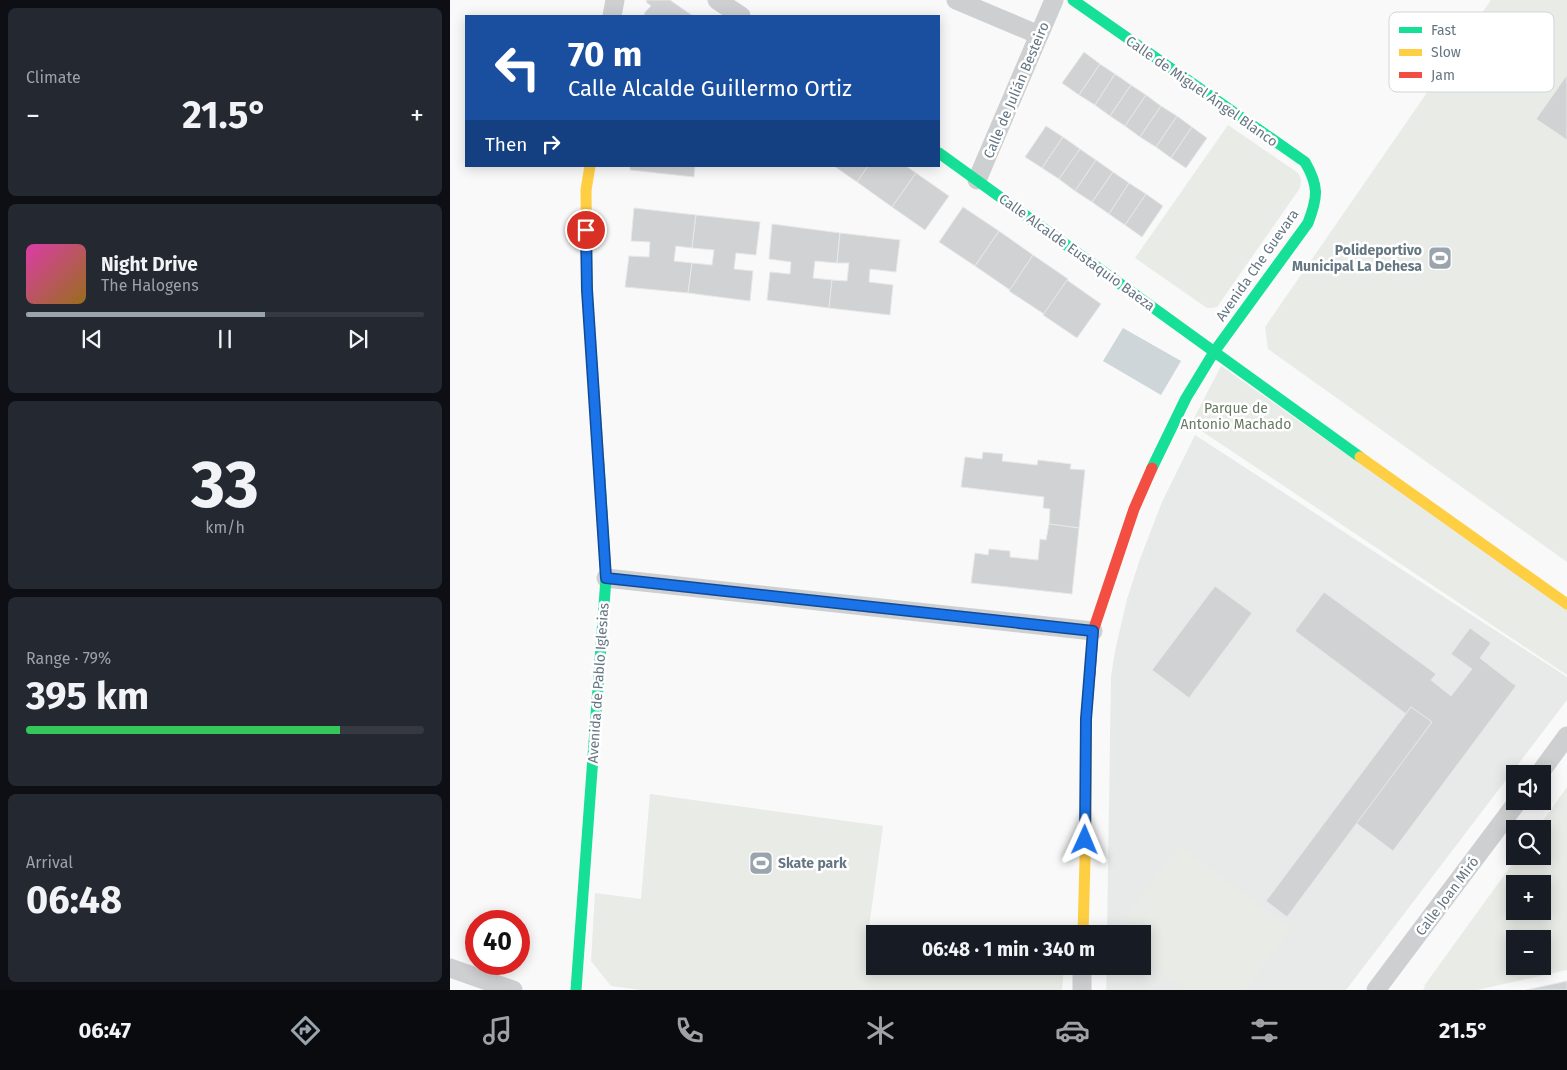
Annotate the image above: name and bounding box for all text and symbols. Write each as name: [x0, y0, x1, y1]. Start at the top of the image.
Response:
legend: [1389, 12, 1554, 92]
street label: Calle de Julián Besteiro: [980, 19, 1053, 161]
text: Fast: [1431, 22, 1457, 39]
street label: Calle de Miguel Ángel Blanco: [1122, 32, 1282, 150]
text: 70 m: [568, 33, 642, 75]
icon: left: [485, 35, 550, 100]
text: Slow: [1431, 44, 1461, 61]
text: Jam: [1431, 67, 1455, 84]
text: Climate: [26, 68, 81, 87]
text: Calle Alcalde Guillermo Ortiz: [568, 75, 852, 102]
text: 21.5°: [182, 92, 268, 138]
text: −: [26, 99, 40, 132]
text: +: [410, 99, 424, 132]
icon: right: [537, 130, 565, 158]
text: Then: [485, 133, 527, 156]
street label: Calle Alcalde Eustaquio Baeza: [995, 190, 1158, 315]
street label: Avenida Che Guevara: [1212, 206, 1303, 325]
pin: [565, 209, 607, 251]
icon: arrive: [572, 216, 600, 244]
place label: Polideportivo Municipal La Dehesa: [1292, 242, 1422, 275]
sports icon: Polideportivo Municipal La Dehesa: [1427, 245, 1453, 271]
text: Night Drive: [101, 253, 198, 276]
text: The Halogens: [101, 276, 199, 295]
icon: previous: [78, 325, 106, 353]
icon: pause: [211, 325, 239, 353]
icon: next: [344, 325, 372, 353]
park label: Parque de Antonio Machado: [1181, 400, 1291, 433]
text: 33: [191, 446, 259, 524]
text: km/h: [205, 518, 245, 537]
street label: Avenida de Pablo Iglesias: [584, 602, 613, 764]
text: Range · 79%: [26, 649, 111, 668]
text: 395 km: [26, 673, 149, 719]
map controls: [1506, 765, 1551, 975]
button: sound: [1506, 765, 1551, 810]
position arrow: [1058, 813, 1110, 865]
button: search: [1506, 820, 1551, 865]
sports icon: Skate park: [748, 850, 774, 876]
text: Arrival: [26, 853, 73, 872]
street label: Calle Joan Miró: [1412, 853, 1483, 939]
place label: Skate park: [778, 855, 847, 872]
button: +: [1506, 875, 1551, 920]
text: 06:48: [26, 877, 122, 923]
speed limit sign: 40: [465, 910, 530, 975]
button: −: [1506, 930, 1551, 975]
text: 06:48 · 1 min · 340 m: [922, 938, 1095, 961]
icon: directions: [288, 1013, 323, 1048]
icon: music: [480, 1013, 515, 1048]
icon: phone: [672, 1013, 707, 1048]
icon: climate: [863, 1013, 898, 1048]
icon: car: [1055, 1013, 1090, 1048]
icon: filters: [1247, 1013, 1282, 1048]
text: 06:47: [78, 1017, 131, 1044]
text: 21.5°: [1439, 1017, 1489, 1044]

